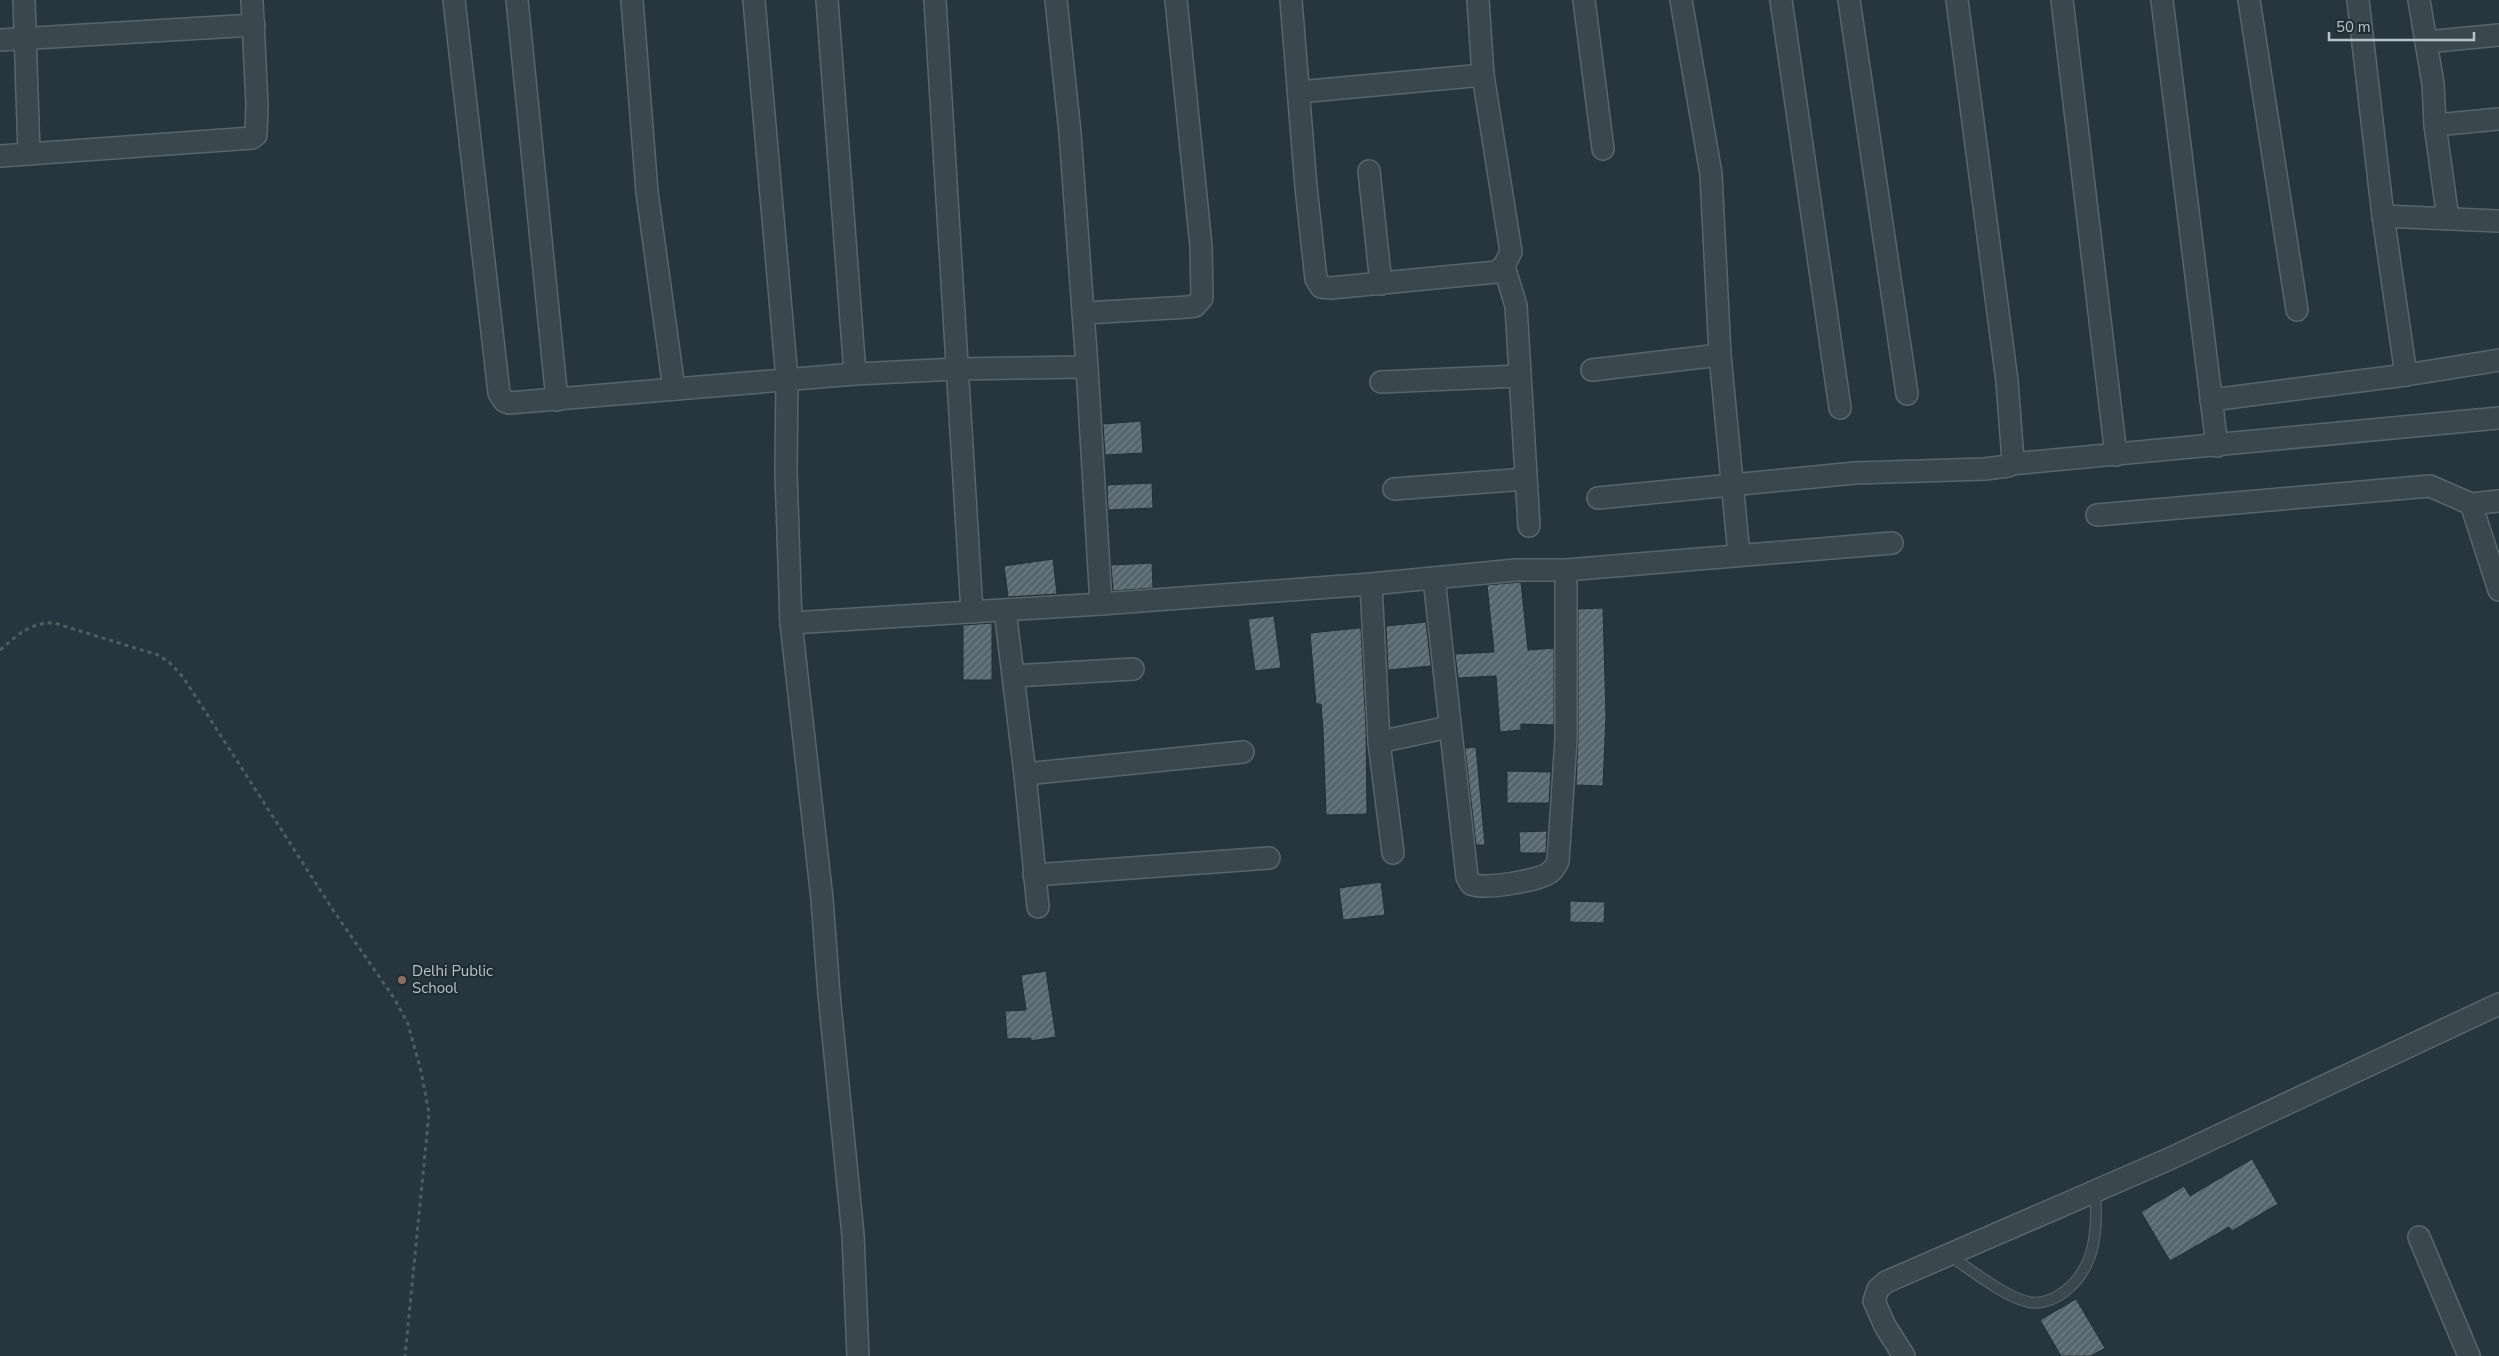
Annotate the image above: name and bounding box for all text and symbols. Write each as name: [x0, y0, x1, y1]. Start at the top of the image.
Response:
scale bar: [2329, 10, 2474, 42]
text: 50 m: [2336, 17, 2371, 37]
place label: Delhi Public School: [412, 961, 493, 998]
marker: Delhi Public School: [396, 974, 408, 986]

